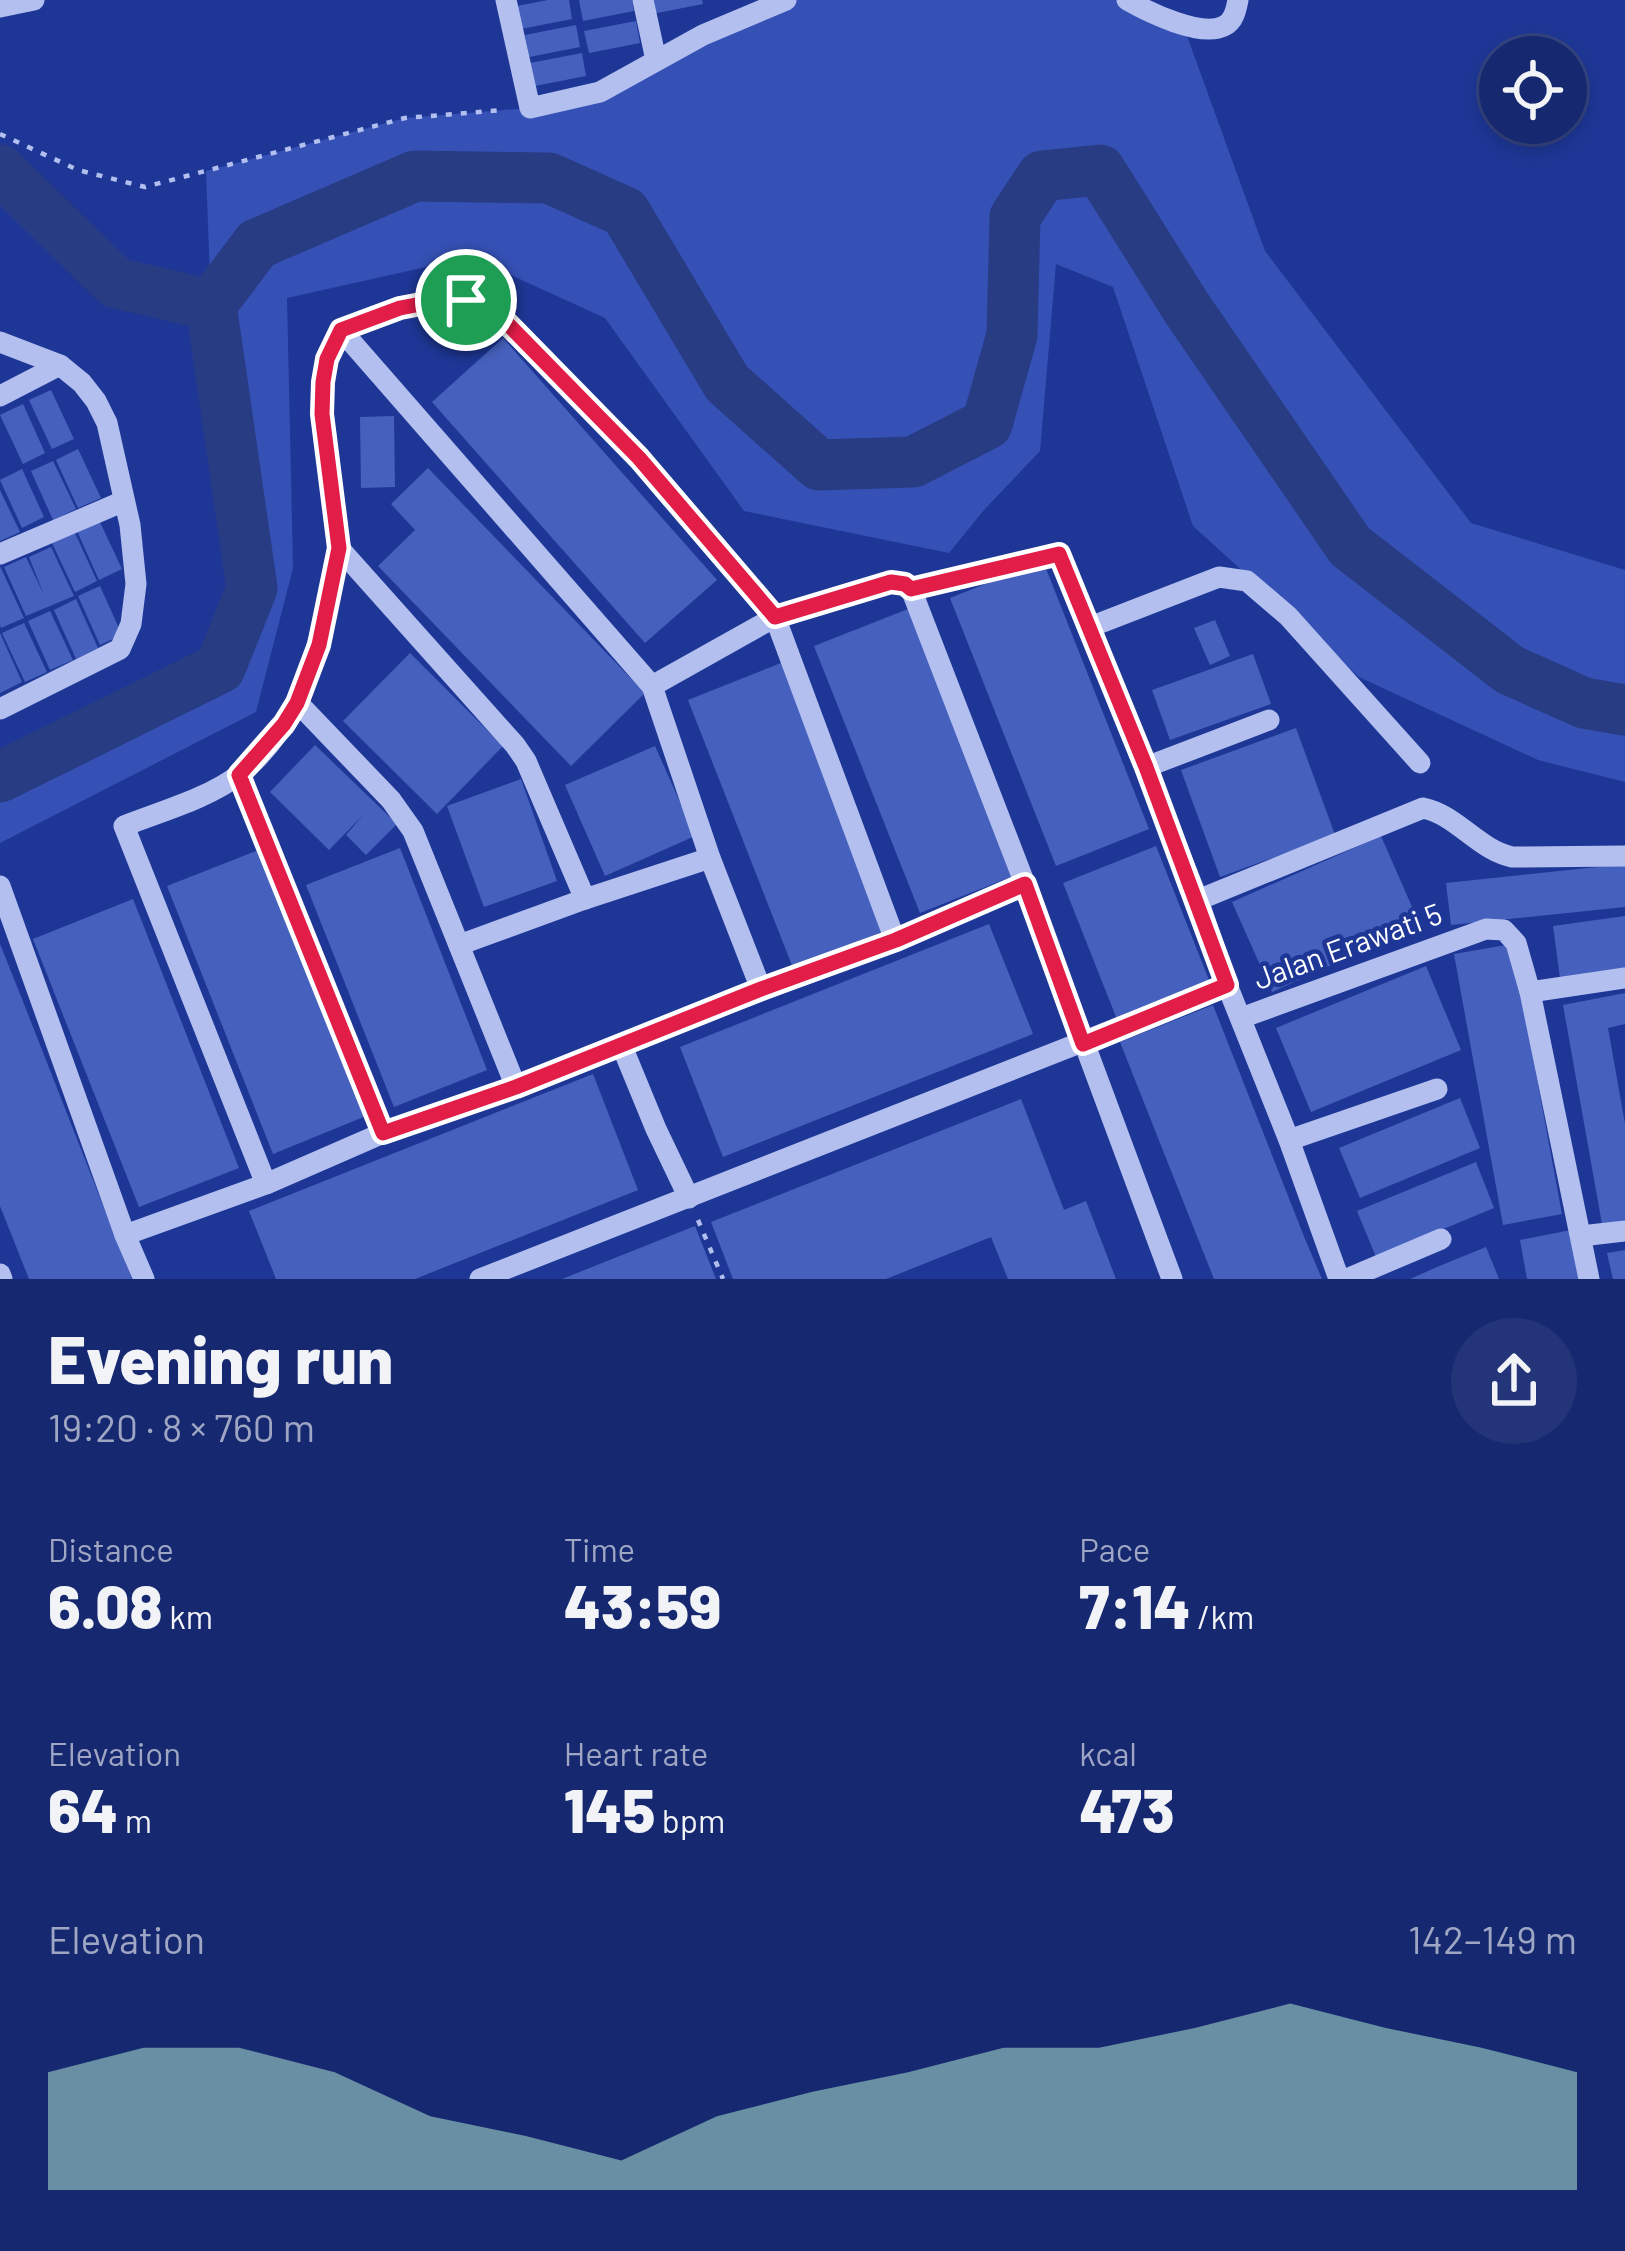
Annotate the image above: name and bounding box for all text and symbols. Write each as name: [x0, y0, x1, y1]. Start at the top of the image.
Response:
map controls: [1479, 36, 1587, 144]
button: locate: [1479, 36, 1587, 144]
pin: [415, 249, 517, 351]
icon: arrive: [433, 267, 499, 333]
street label: Jalan Erawati 5: [1248, 894, 1446, 996]
text: Evening run: [48, 1318, 393, 1397]
button: share: [1451, 1318, 1577, 1444]
text: 19:20 · 8 × 760 m: [48, 1403, 315, 1450]
text: Distance: [48, 1529, 174, 1569]
text: Time: [564, 1529, 635, 1569]
text: Pace: [1079, 1529, 1150, 1569]
text: 6.08: [48, 1569, 163, 1641]
text: 43:59: [564, 1569, 721, 1641]
text: 7:14: [1079, 1569, 1191, 1641]
text: km: [163, 1596, 213, 1636]
text: /km: [1191, 1596, 1254, 1636]
text: Elevation: [48, 1733, 181, 1773]
text: Heart rate: [564, 1733, 708, 1773]
text: kcal: [1079, 1733, 1137, 1773]
text: 64: [48, 1773, 118, 1845]
text: 145: [564, 1773, 655, 1845]
text: 473: [1079, 1773, 1175, 1845]
text: m: [118, 1800, 152, 1840]
text: bpm: [655, 1800, 725, 1840]
text: Elevation: [48, 1915, 205, 1962]
text: 142–149 m: [1408, 1915, 1577, 1962]

